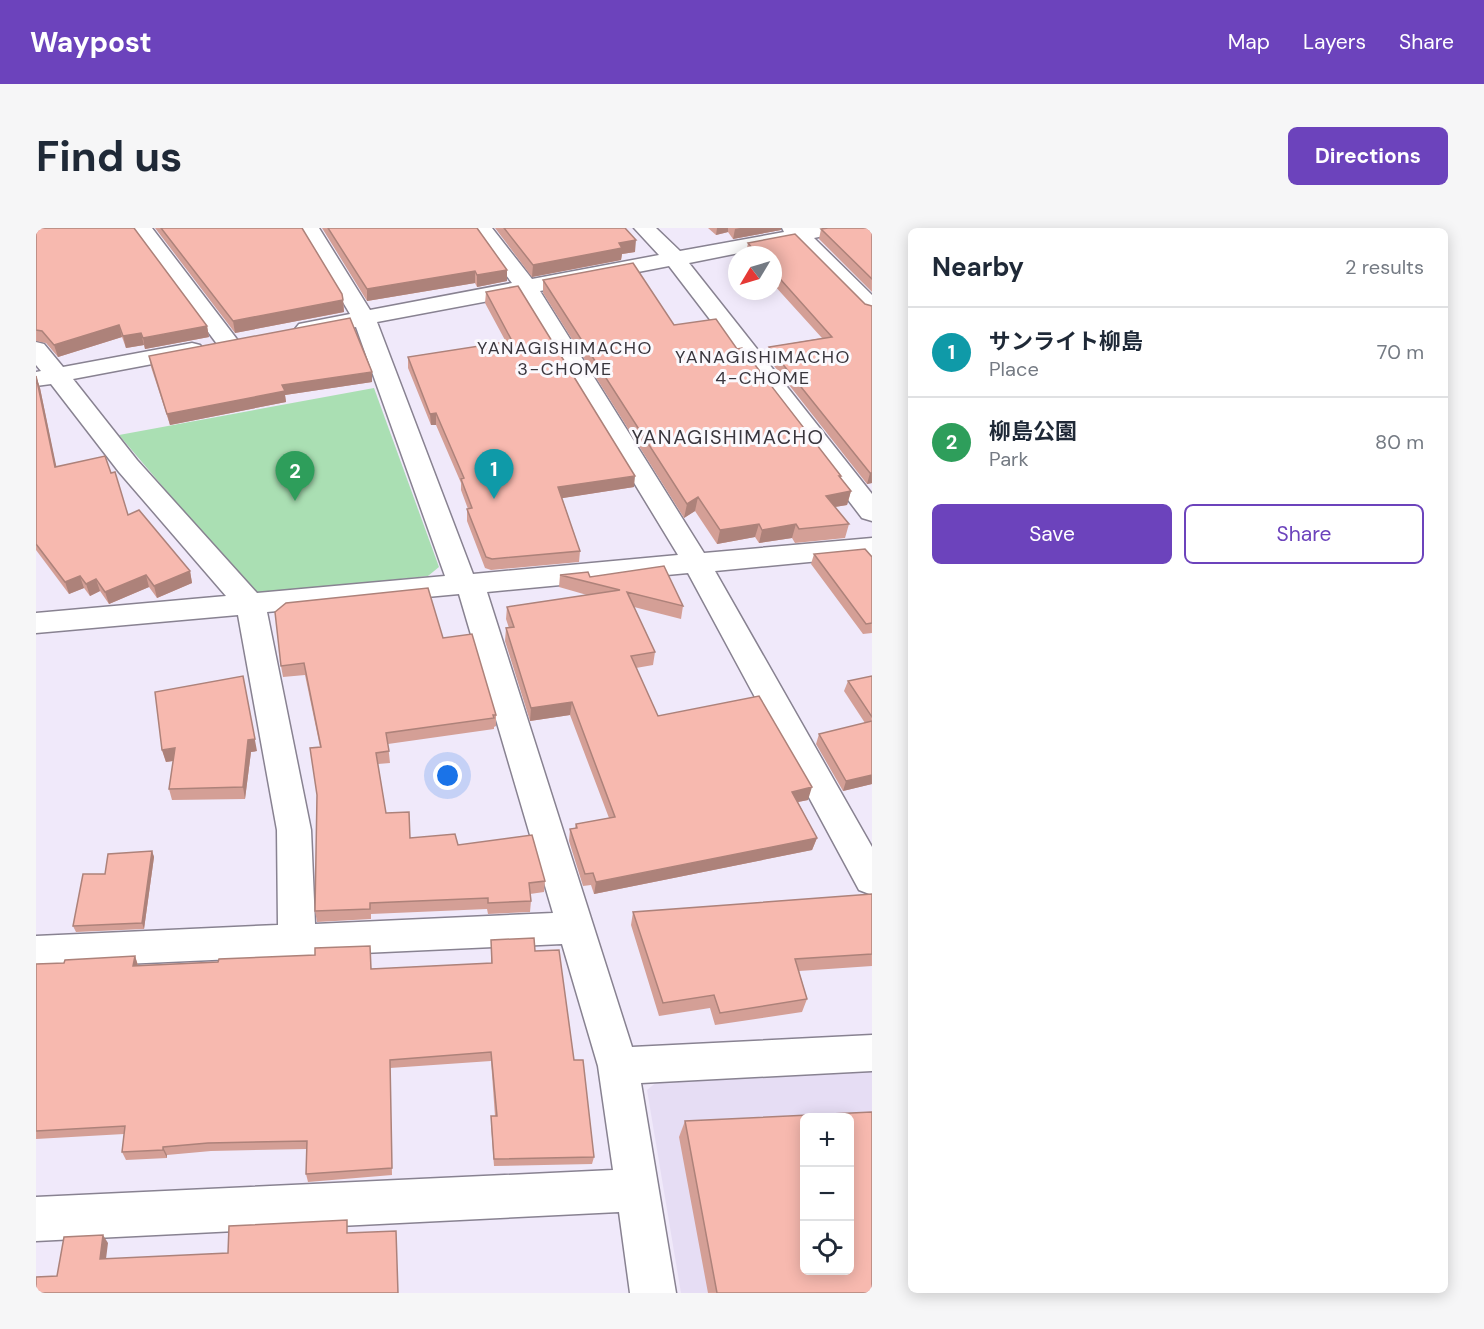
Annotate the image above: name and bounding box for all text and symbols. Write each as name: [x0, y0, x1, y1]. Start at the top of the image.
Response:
text: Waypost: [30, 24, 152, 61]
text: Map: [1228, 28, 1270, 56]
text: Layers: [1303, 28, 1366, 56]
text: Share: [1399, 28, 1454, 56]
button: Directions: [1288, 127, 1448, 185]
text: Find us: [36, 129, 182, 184]
north arrow: [728, 246, 782, 300]
text: Nearby: [932, 250, 1024, 284]
text: 2 results: [1345, 254, 1424, 280]
text: サンライト柳島: [989, 327, 1143, 356]
district label: YANAGISHIMACHO 3-CHOME: [477, 336, 653, 381]
text: 1: [948, 339, 955, 365]
text: 70 m: [1377, 339, 1424, 365]
district label: YANAGISHIMACHO 4-CHOME: [675, 345, 851, 390]
text: Place: [989, 356, 1039, 382]
text: 柳島公園: [989, 417, 1077, 446]
district label: YANAGISHIMACHO: [631, 424, 825, 450]
text: 2: [946, 429, 957, 455]
text: 80 m: [1375, 429, 1424, 455]
text: Park: [989, 446, 1029, 472]
pin: 1: [474, 450, 514, 499]
pin: 2: [276, 452, 314, 501]
button: Save: [932, 504, 1172, 564]
button: Share: [1184, 504, 1424, 564]
your location: [433, 761, 462, 790]
map controls: [800, 1113, 854, 1275]
button: +: [800, 1113, 854, 1167]
button: −: [800, 1167, 854, 1221]
button: locate: [800, 1221, 854, 1275]

